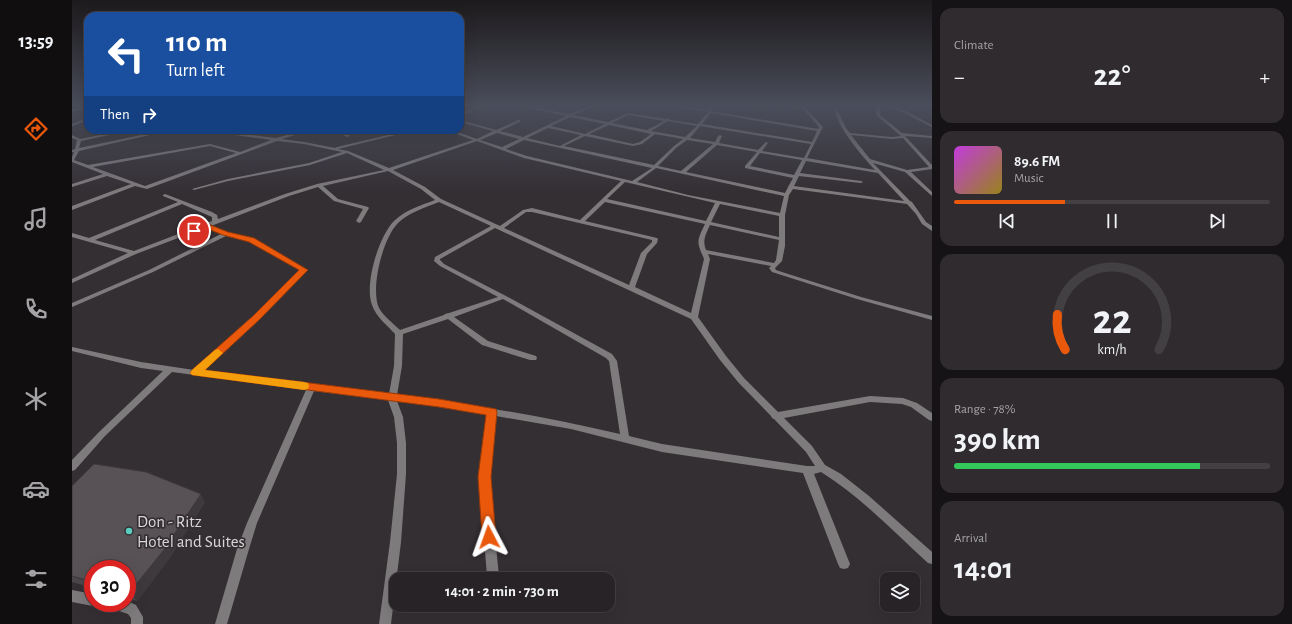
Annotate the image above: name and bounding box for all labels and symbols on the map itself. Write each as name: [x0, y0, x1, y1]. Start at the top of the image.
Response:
pin: [177, 214, 211, 248]
place label: Don - Ritz Hotel and Suites: [137, 513, 245, 550]
position arrow: [468, 516, 510, 558]
marker: Don - Ritz Hotel and Suites: [124, 526, 134, 536]
speed limit sign: 30: [84, 560, 136, 612]

